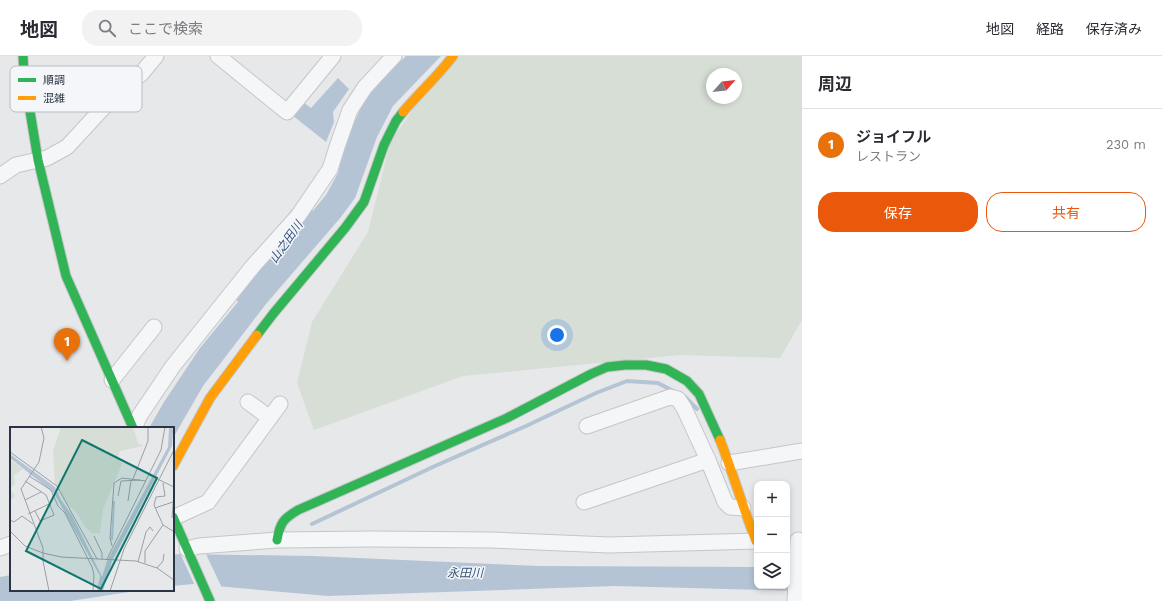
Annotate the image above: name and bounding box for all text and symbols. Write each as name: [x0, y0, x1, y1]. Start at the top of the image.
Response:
search box: [82, 10, 362, 46]
icon: search: [96, 17, 118, 39]
text: 地図: [20, 18, 58, 41]
text: ここで検索: [128, 20, 203, 38]
text: 地図: [986, 21, 1014, 37]
text: 経路: [1036, 21, 1064, 37]
text: 保存済み: [1086, 21, 1142, 37]
legend: [10, 66, 142, 112]
north arrow: [706, 68, 742, 104]
text: 順調: [43, 74, 65, 87]
text: 周辺: [818, 74, 852, 94]
text: 混雑: [43, 92, 65, 105]
text: ジョイフル: [856, 128, 931, 146]
text: 1: [828, 137, 834, 152]
text: 230 m: [1106, 137, 1146, 152]
text: レストラン: [856, 149, 921, 164]
button: 保存: [818, 192, 978, 232]
button: 共有: [986, 192, 1146, 232]
water label: 山之田川: [266, 217, 307, 266]
your location: [547, 325, 567, 345]
pin: 1: [54, 328, 80, 361]
inset map: [10, 427, 174, 591]
map controls: [754, 481, 790, 589]
button: +: [754, 481, 790, 517]
button: −: [754, 517, 790, 553]
button: layers: [754, 553, 790, 589]
water label: 永田川: [447, 566, 485, 580]

